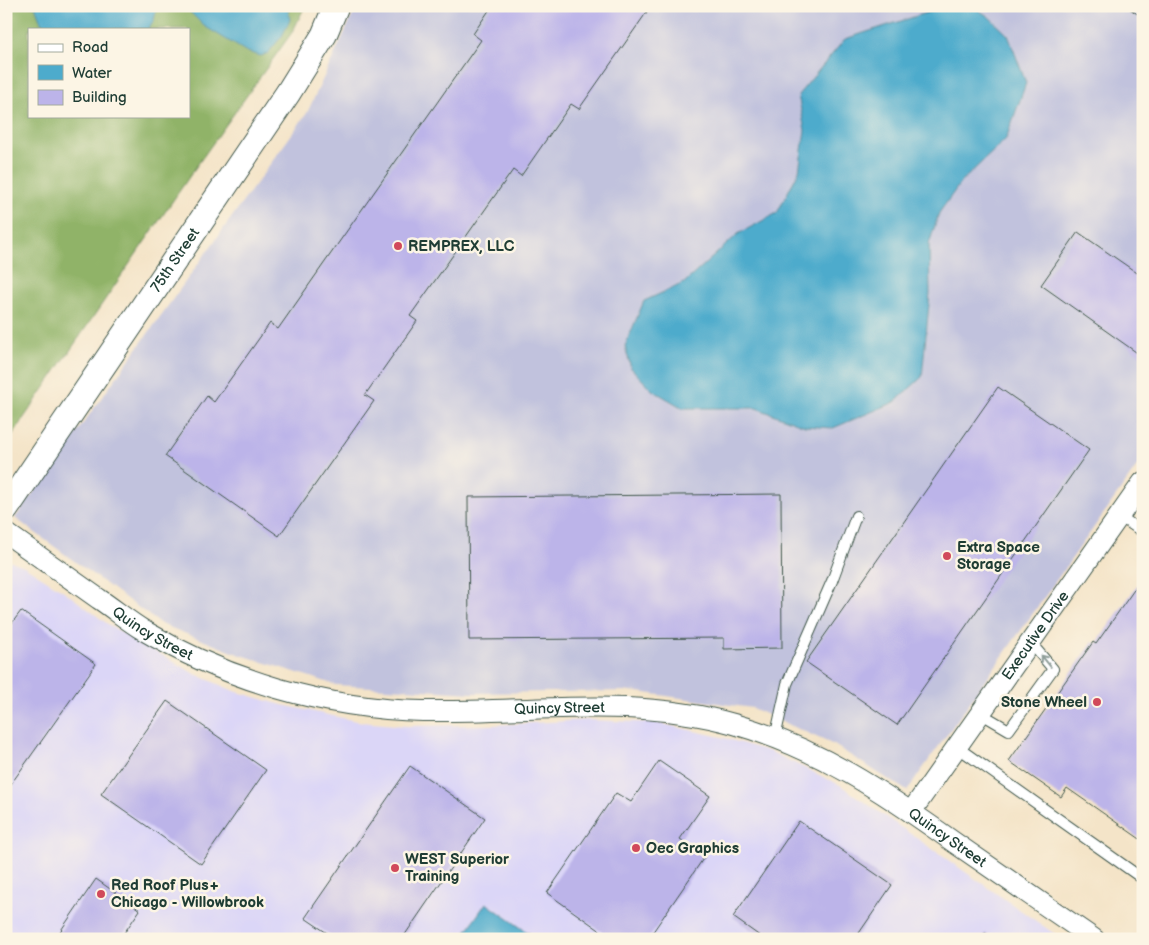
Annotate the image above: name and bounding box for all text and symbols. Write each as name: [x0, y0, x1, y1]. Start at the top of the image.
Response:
legend: [28, 28, 190, 118]
text: Road: [72, 38, 108, 57]
text: Water: [72, 64, 112, 83]
text: Building: [72, 88, 127, 107]
street label: 75th Street: [146, 224, 204, 296]
place label: REMPREX, LLC: [408, 237, 515, 256]
marker: REMPREX, LLC: [392, 240, 404, 252]
place label: Extra Space Storage: [957, 538, 1040, 574]
marker: Extra Space Storage: [941, 550, 953, 562]
street label: Executive Drive: [997, 587, 1073, 684]
street label: Quincy Street: [108, 602, 196, 665]
one-way arrow: [1041, 655, 1052, 668]
place label: Stone Wheel: [1001, 693, 1087, 712]
marker: Stone Wheel: [1091, 696, 1103, 708]
street label: Quincy Street: [514, 698, 605, 719]
street label: Quincy Street: [905, 804, 991, 871]
place label: Oec Graphics: [646, 839, 739, 858]
marker: Oec Graphics: [630, 842, 642, 854]
place label: WEST Superior Training: [405, 850, 510, 886]
marker: WEST Superior Training: [389, 862, 401, 874]
place label: Red Roof Plus+ Chicago - Willowbrook: [111, 876, 264, 912]
marker: Red Roof Plus+ Chicago - Willowbrook: [95, 888, 107, 900]

